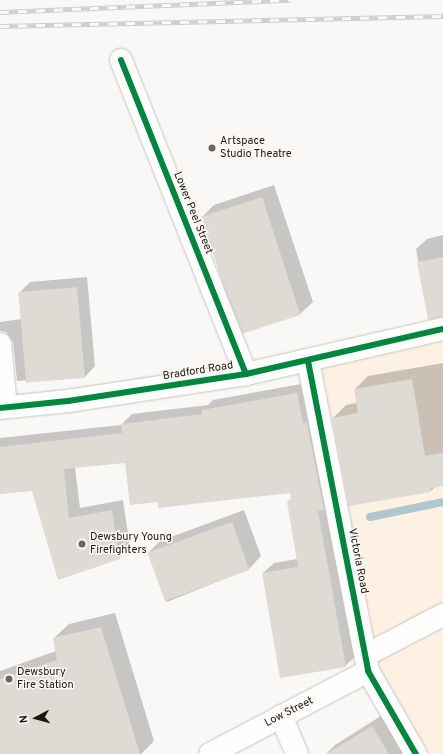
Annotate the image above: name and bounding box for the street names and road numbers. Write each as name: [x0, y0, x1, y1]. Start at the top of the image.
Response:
street label: Lower Peel Street: [170, 170, 216, 256]
street label: Bradford Road: [162, 359, 234, 383]
street label: Victoria Road: [345, 527, 371, 595]
street label: Low Street: [262, 694, 316, 730]

